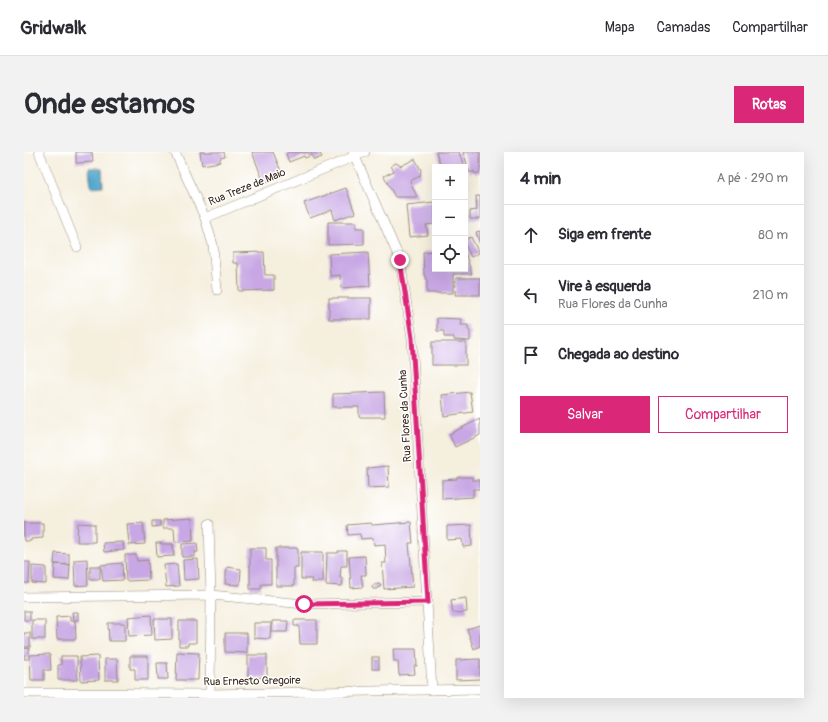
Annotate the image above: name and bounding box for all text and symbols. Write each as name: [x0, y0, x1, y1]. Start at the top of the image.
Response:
text: Gridwalk: [20, 16, 86, 40]
text: Mapa: [605, 19, 634, 36]
text: Camadas: [656, 19, 710, 36]
text: Compartilhar: [732, 19, 808, 36]
button: Rotas: [734, 86, 804, 123]
text: Onde estamos: [24, 87, 195, 122]
map controls: [432, 164, 468, 272]
button: +: [432, 164, 468, 200]
street label: Rua Treze de Maio: [207, 166, 288, 208]
text: 4 min: [520, 168, 561, 189]
text: A pé · 290 m: [717, 170, 788, 186]
button: −: [432, 200, 468, 236]
icon: ahead: [520, 224, 542, 246]
text: Siga em frente: [558, 225, 651, 244]
text: 80 m: [758, 227, 788, 243]
button: locate: [432, 236, 468, 272]
route end: [391, 251, 409, 269]
text: Vire à esquerda: [558, 277, 651, 296]
icon: left: [520, 284, 542, 306]
text: 210 m: [752, 287, 788, 303]
text: Rua Flores da Cunha: [558, 296, 668, 312]
icon: arrive: [520, 344, 542, 366]
text: Chegada ao destino: [558, 345, 679, 364]
street label: Rua Flores da Cunha: [396, 369, 414, 463]
button: Salvar: [520, 396, 650, 433]
button: Compartilhar: [658, 396, 788, 433]
route start: [295, 595, 313, 613]
street label: Rua Ernesto Gregoire: [203, 674, 301, 688]

